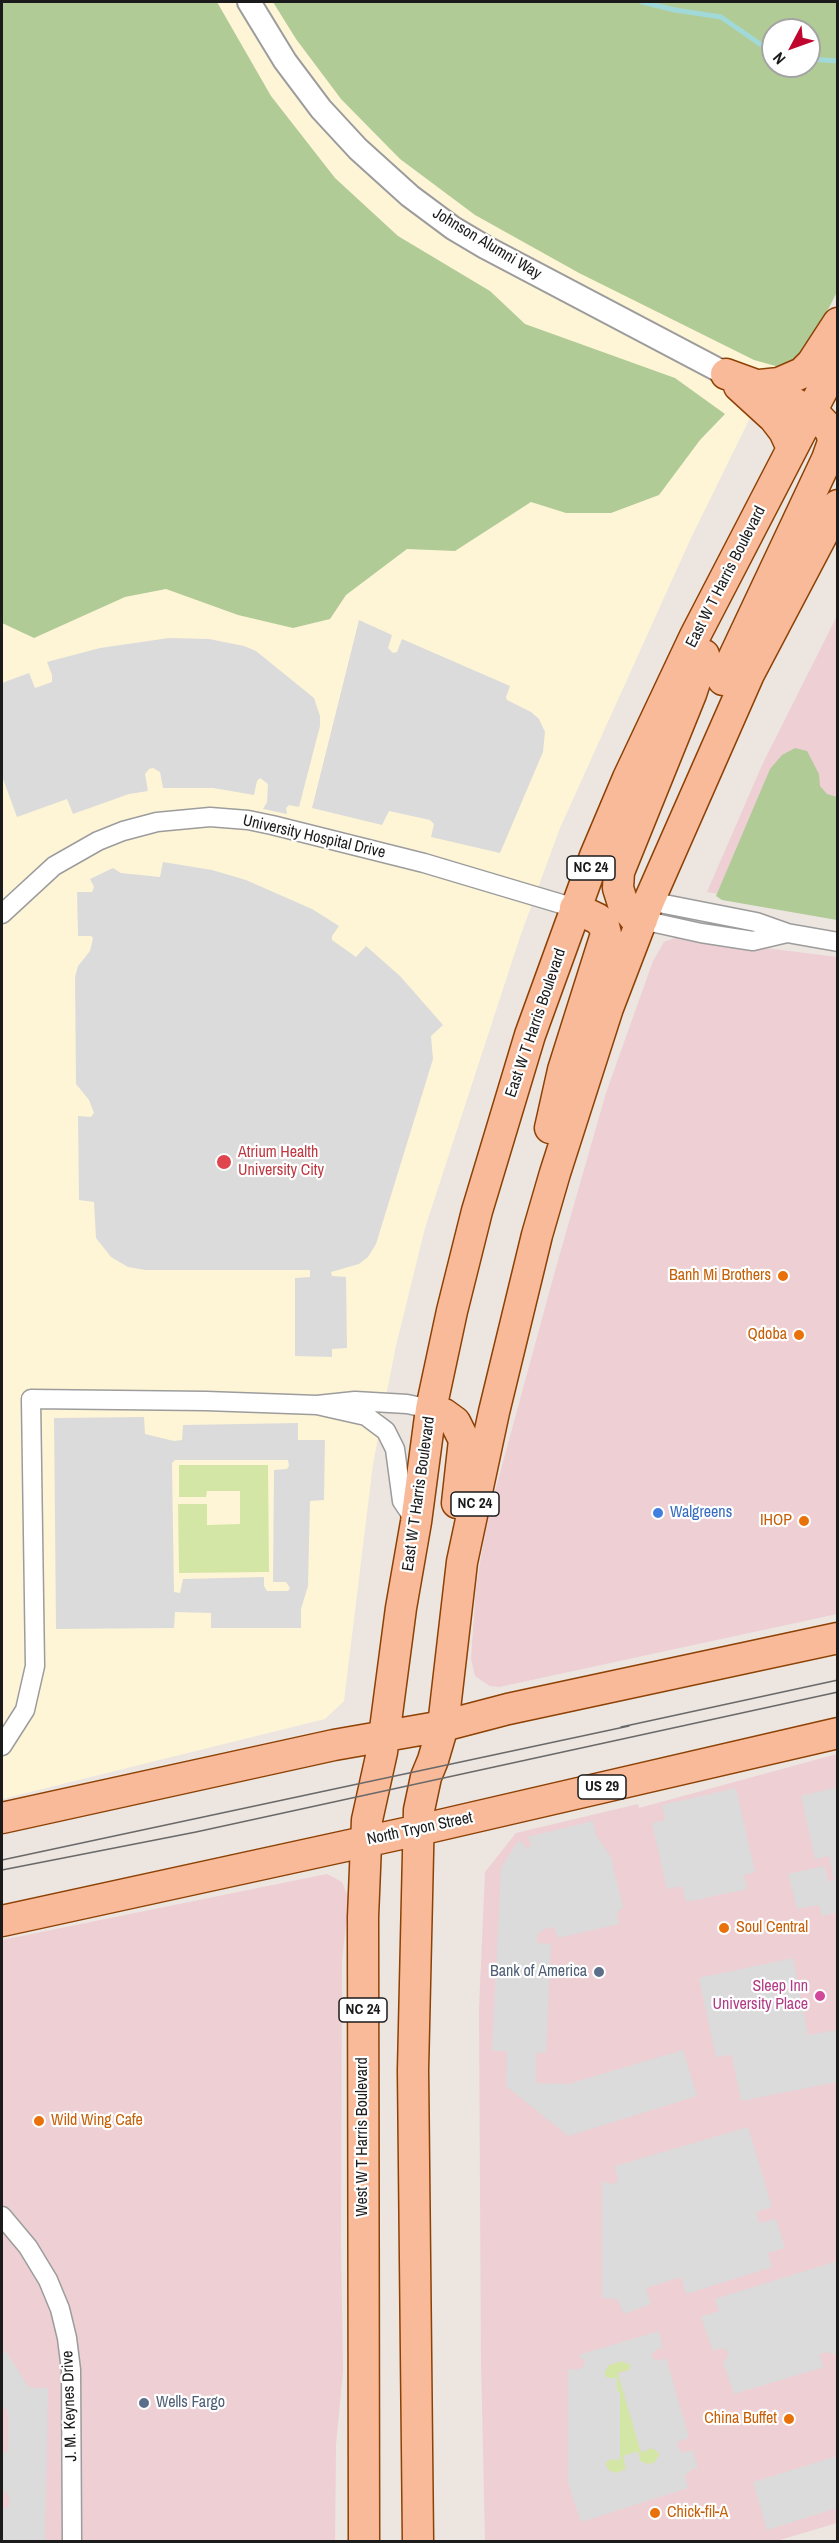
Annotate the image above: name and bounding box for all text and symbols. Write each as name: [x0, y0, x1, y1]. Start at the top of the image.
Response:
north arrow: [761, 18, 821, 78]
text: N: [768, 48, 790, 69]
street label: Johnson Alumni Way: [429, 204, 545, 284]
street label: East W T Harris Boulevard: [682, 503, 770, 651]
street label: University Hospital Drive: [241, 811, 387, 863]
road number: NC 24: [567, 856, 615, 880]
street label: East W T Harris Boulevard: [502, 946, 570, 1100]
place label: Atrium Health University City: [238, 1143, 324, 1181]
marker: Atrium Health University City: [215, 1153, 233, 1171]
place label: Banh Mi Brothers: [669, 1266, 771, 1286]
marker: Banh Mi Brothers: [776, 1269, 790, 1283]
place label: Qdoba: [748, 1325, 787, 1345]
marker: Qdoba: [792, 1328, 806, 1342]
street label: East W T Harris Boulevard: [399, 1415, 439, 1573]
road number: NC 24: [451, 1492, 499, 1516]
place label: Walgreens: [670, 1503, 732, 1523]
marker: Walgreens: [651, 1506, 665, 1520]
place label: IHOP: [760, 1511, 792, 1531]
marker: IHOP: [797, 1514, 811, 1528]
road number: US 29: [578, 1775, 626, 1799]
street label: North Tryon Street: [365, 1808, 475, 1850]
place label: Soul Central: [736, 1918, 808, 1938]
marker: Soul Central: [717, 1921, 731, 1935]
place label: Bank of America: [490, 1962, 587, 1982]
marker: Bank of America: [592, 1965, 606, 1979]
place label: Sleep Inn University Place: [712, 1977, 808, 2015]
marker: Sleep Inn University Place: [813, 1989, 827, 2003]
road number: NC 24: [339, 1998, 387, 2022]
street label: West W T Harris Boulevard: [353, 2057, 373, 2217]
place label: Wild Wing Cafe: [51, 2111, 143, 2131]
marker: Wild Wing Cafe: [32, 2114, 46, 2128]
street label: J. M. Keynes Drive: [58, 2350, 82, 2462]
place label: Wells Fargo: [156, 2393, 225, 2413]
marker: Wells Fargo: [137, 2396, 151, 2410]
place label: China Buffet: [704, 2409, 777, 2429]
marker: China Buffet: [782, 2412, 796, 2426]
place label: Chick-fil-A: [667, 2503, 728, 2523]
marker: Chick-fil-A: [648, 2506, 662, 2520]

